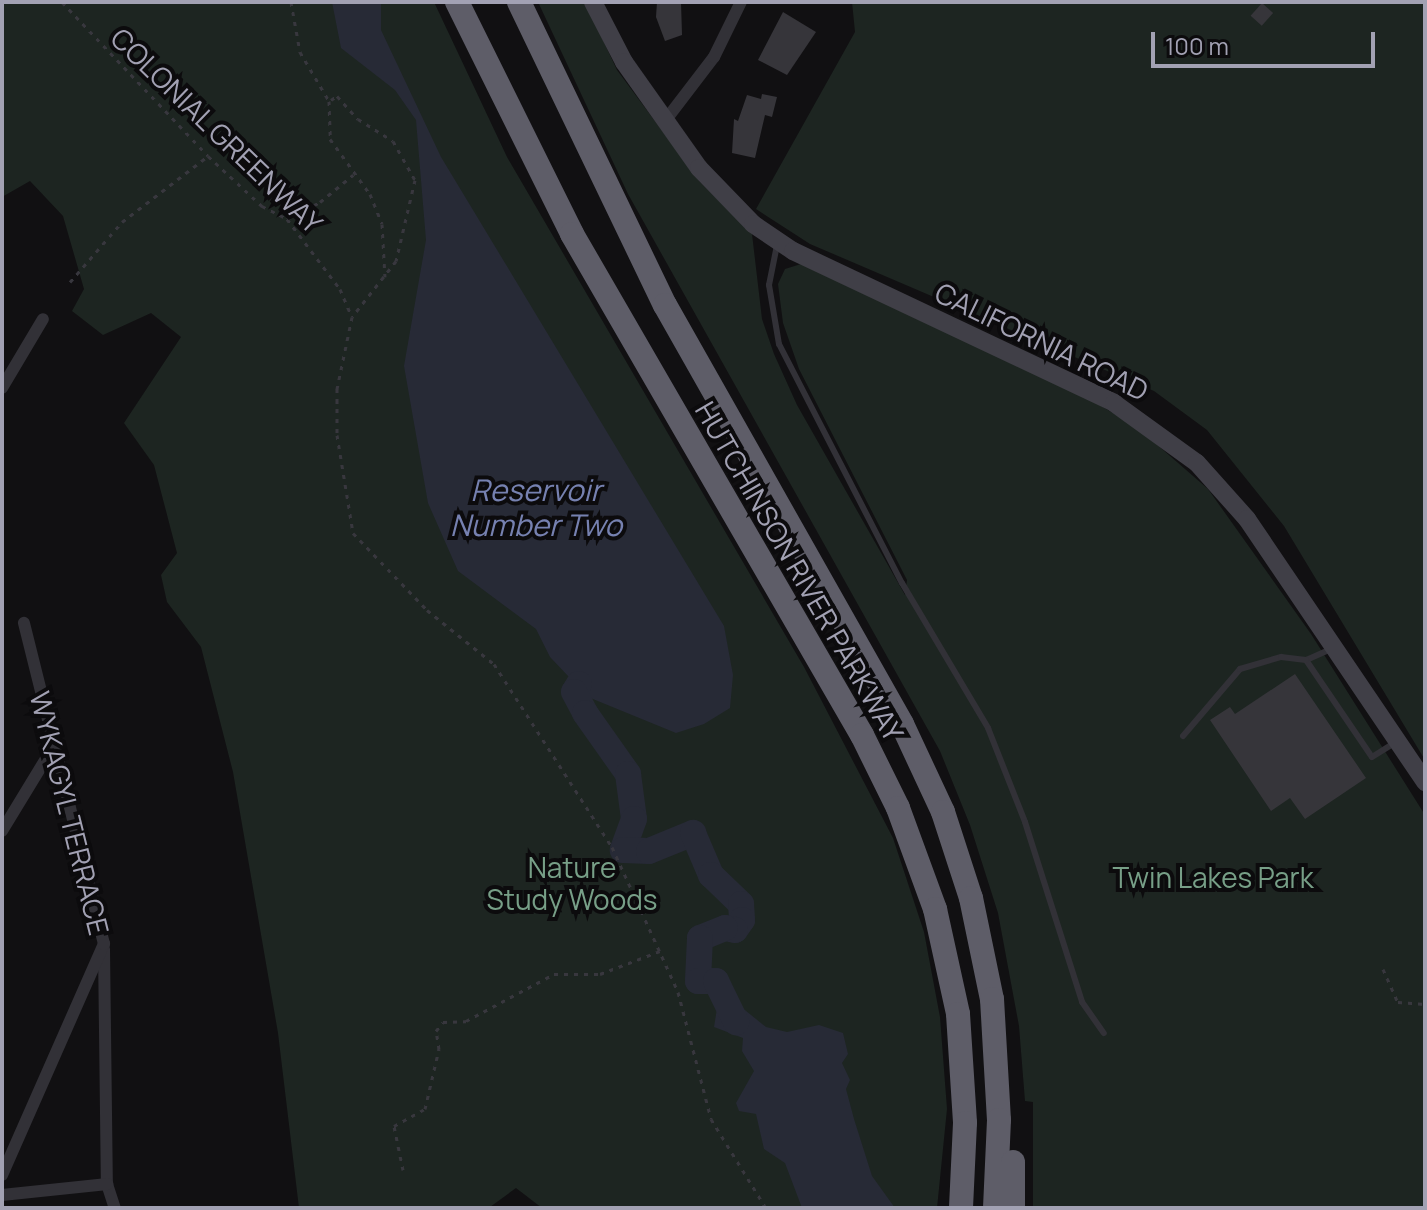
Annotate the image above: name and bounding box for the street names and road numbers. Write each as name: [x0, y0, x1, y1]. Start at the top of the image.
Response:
street label: COLONIAL GREENWAY: [104, 20, 330, 240]
street label: CALIFORNIA ROAD: [930, 275, 1154, 407]
street label: HUTCHINSON RIVER PARKWAY: [689, 395, 911, 747]
street label: WYKAGYL TERRACE: [23, 687, 117, 939]

